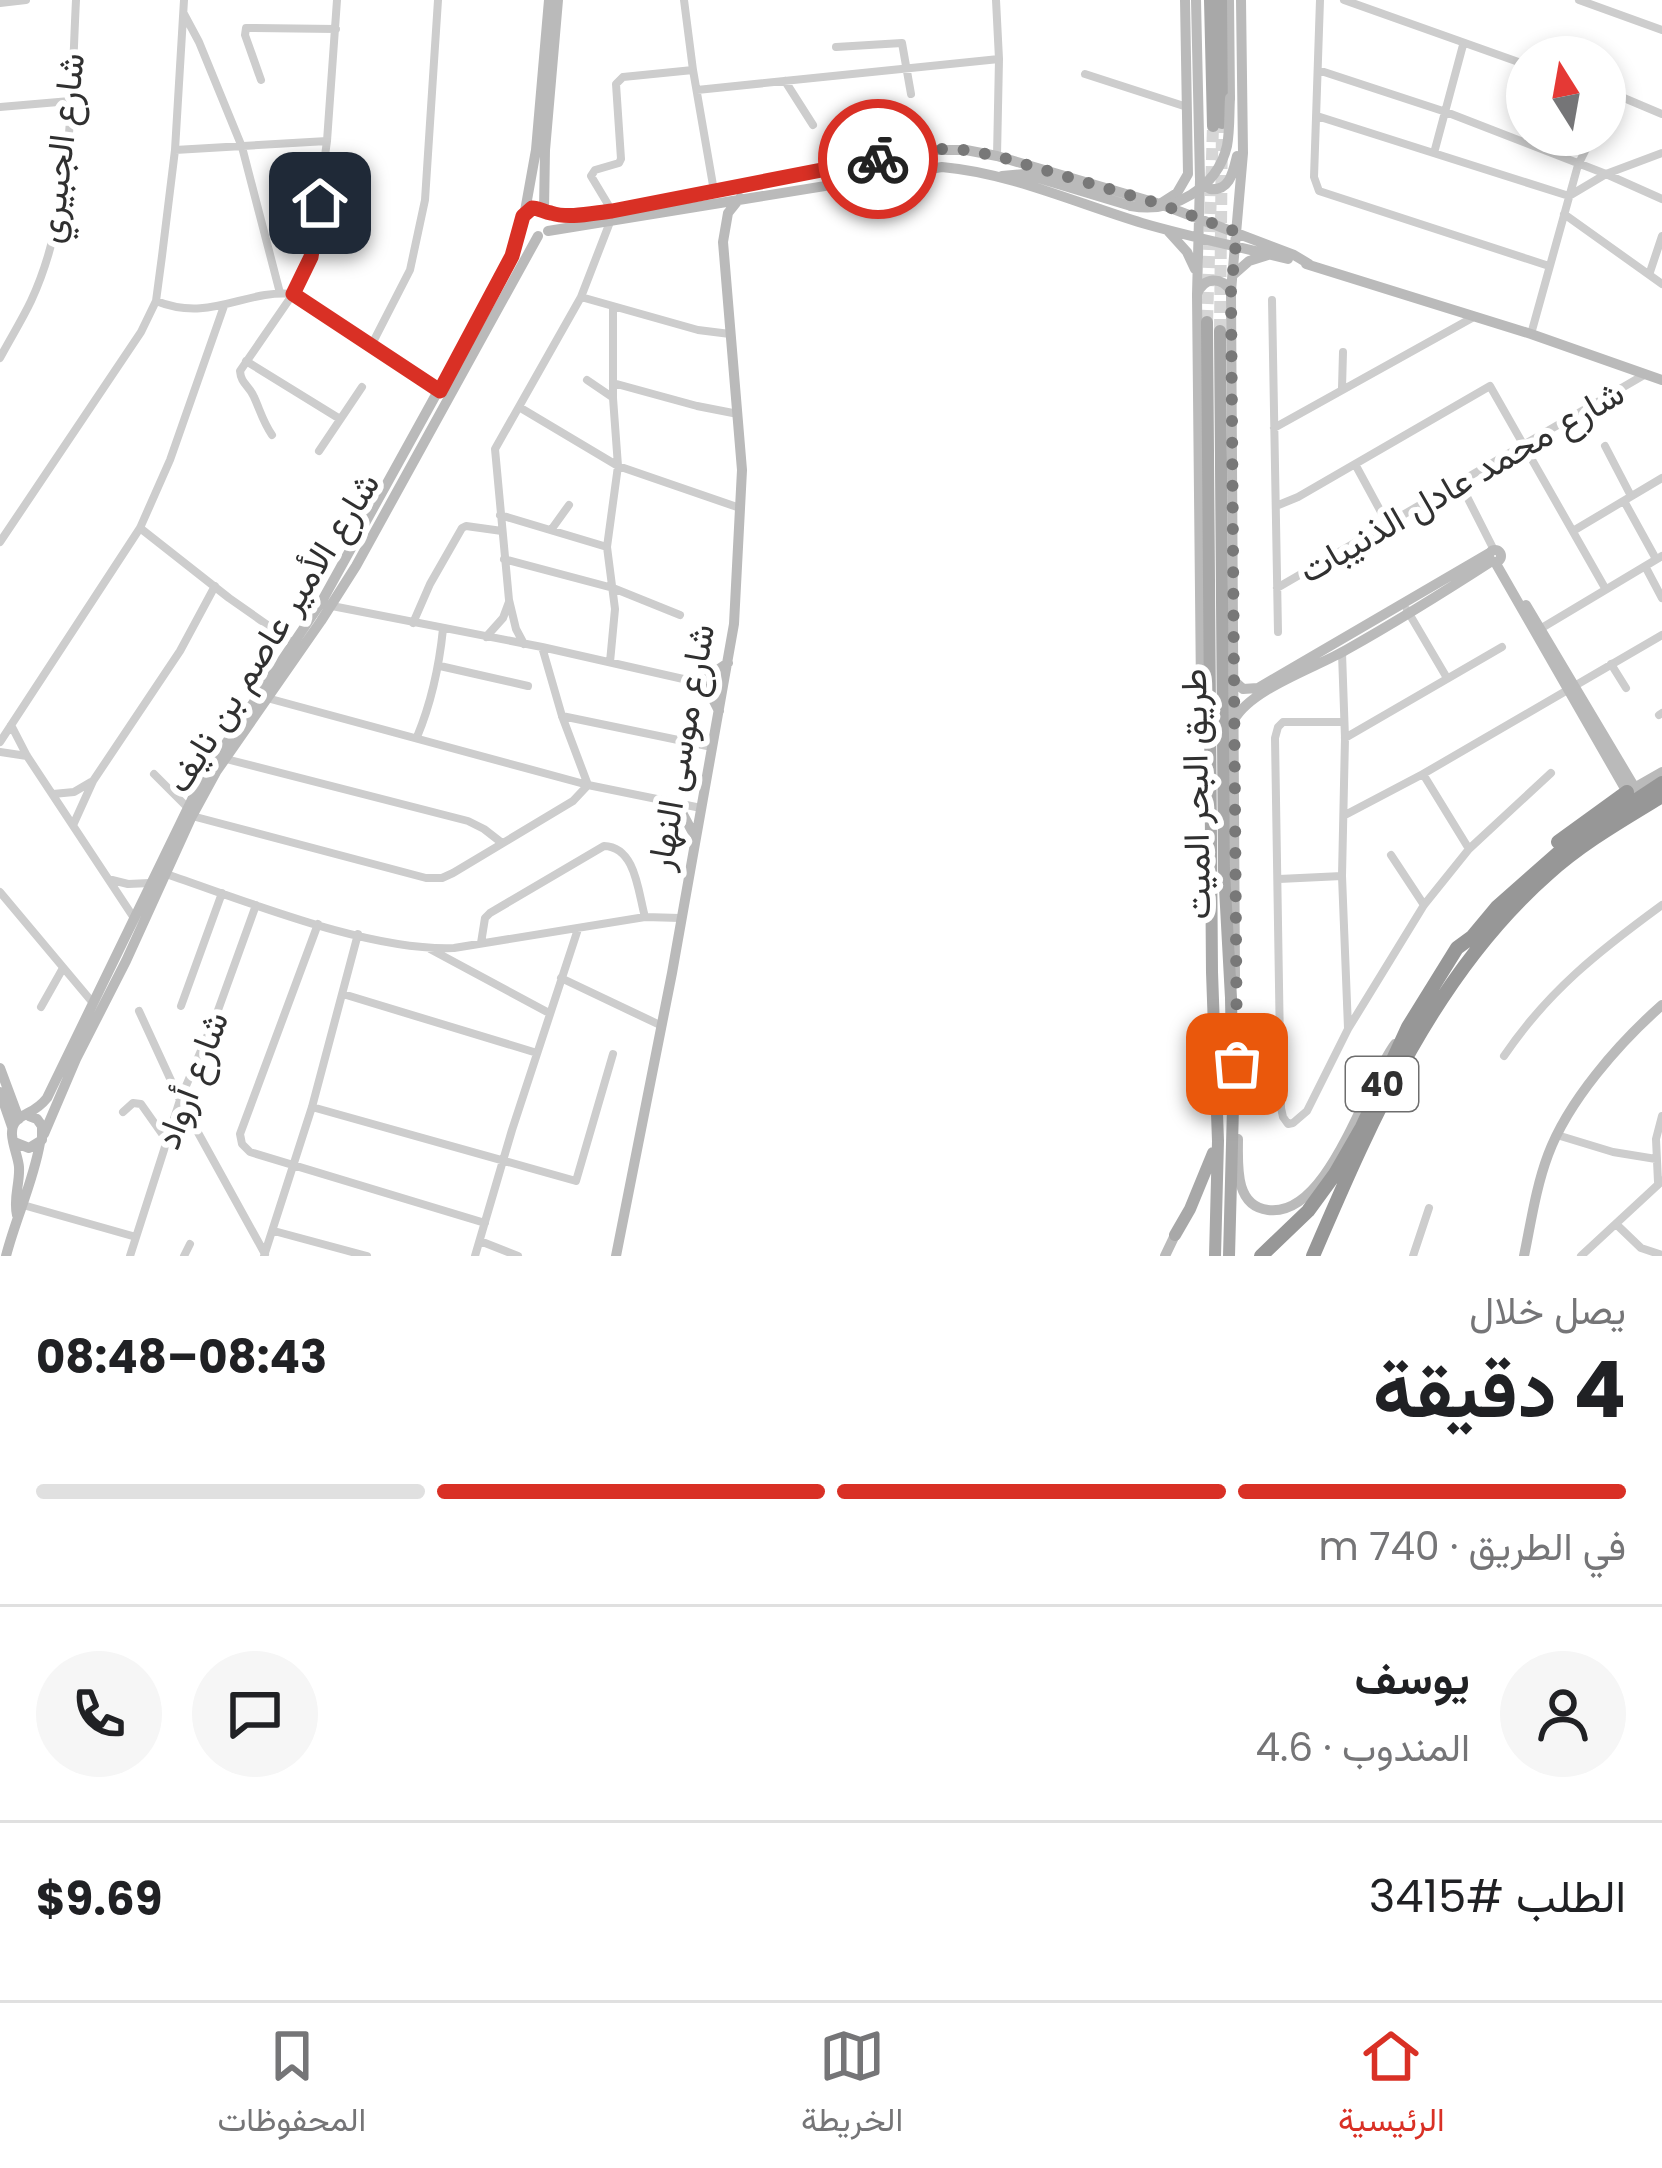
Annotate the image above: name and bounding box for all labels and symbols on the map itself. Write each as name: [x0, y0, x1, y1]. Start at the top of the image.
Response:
north arrow: [1506, 36, 1626, 156]
street label: شارع الجبيري: [24, 50, 101, 247]
courier: [818, 99, 938, 219]
pin: [269, 152, 371, 254]
street label: شارع محمد عادل الذنيبات: [1289, 367, 1633, 595]
street label: شارع الأمير عاصم بن نايف: [153, 462, 392, 802]
street label: شارع موسى النهار: [634, 620, 727, 875]
street label: طريق البحر الميت: [1168, 668, 1223, 920]
street label: شارع أرواد: [142, 1004, 241, 1156]
pin: [1186, 1013, 1288, 1115]
road number: 40: [1346, 1057, 1418, 1111]

